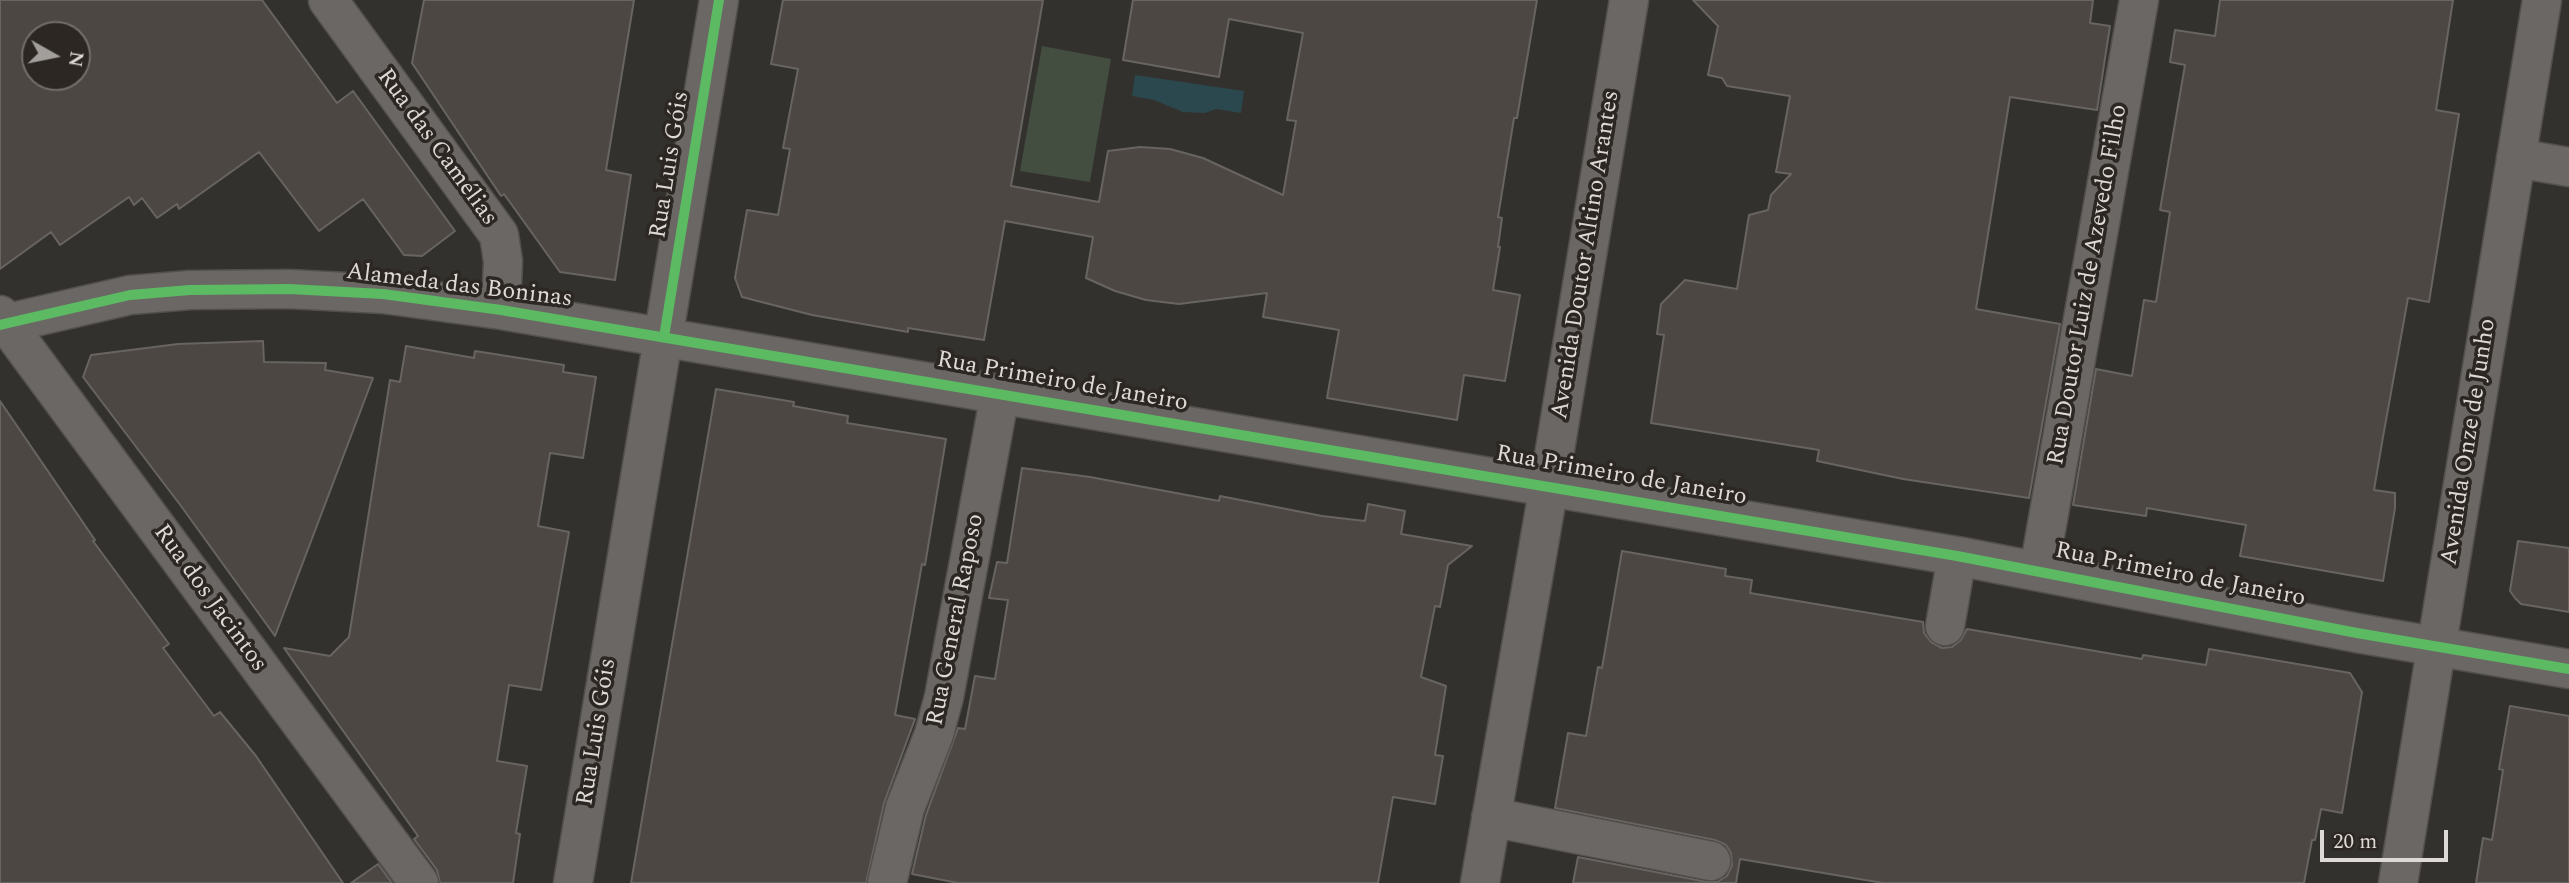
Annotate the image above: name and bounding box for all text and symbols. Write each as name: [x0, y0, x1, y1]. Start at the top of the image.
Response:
north arrow: [21, 21, 91, 91]
text: N: [60, 49, 91, 69]
street label: Rua das Camélias: [369, 64, 503, 232]
street label: Rua Luis Góis: [645, 89, 697, 241]
street label: Avenida Doutor Altino Arantes: [1547, 89, 1627, 421]
street label: Rua Doutor Luiz de Azevedo Filho: [2043, 102, 2135, 468]
street label: Alameda das Boninas: [344, 259, 574, 315]
street label: Avenida Onze de Junho: [2436, 317, 2504, 567]
street label: Rua Primeiro de Janeiro: [934, 347, 1190, 419]
street label: Rua Primeiro de Janeiro: [1493, 441, 1749, 513]
street label: Rua General Raposo: [922, 512, 992, 728]
street label: Rua dos Jacintos: [146, 520, 272, 678]
street label: Rua Primeiro de Janeiro: [2052, 538, 2308, 614]
street label: Rua Luis Góis: [572, 656, 624, 808]
scale bar: [2324, 816, 2452, 860]
text: 20 m: [2333, 826, 2377, 858]

